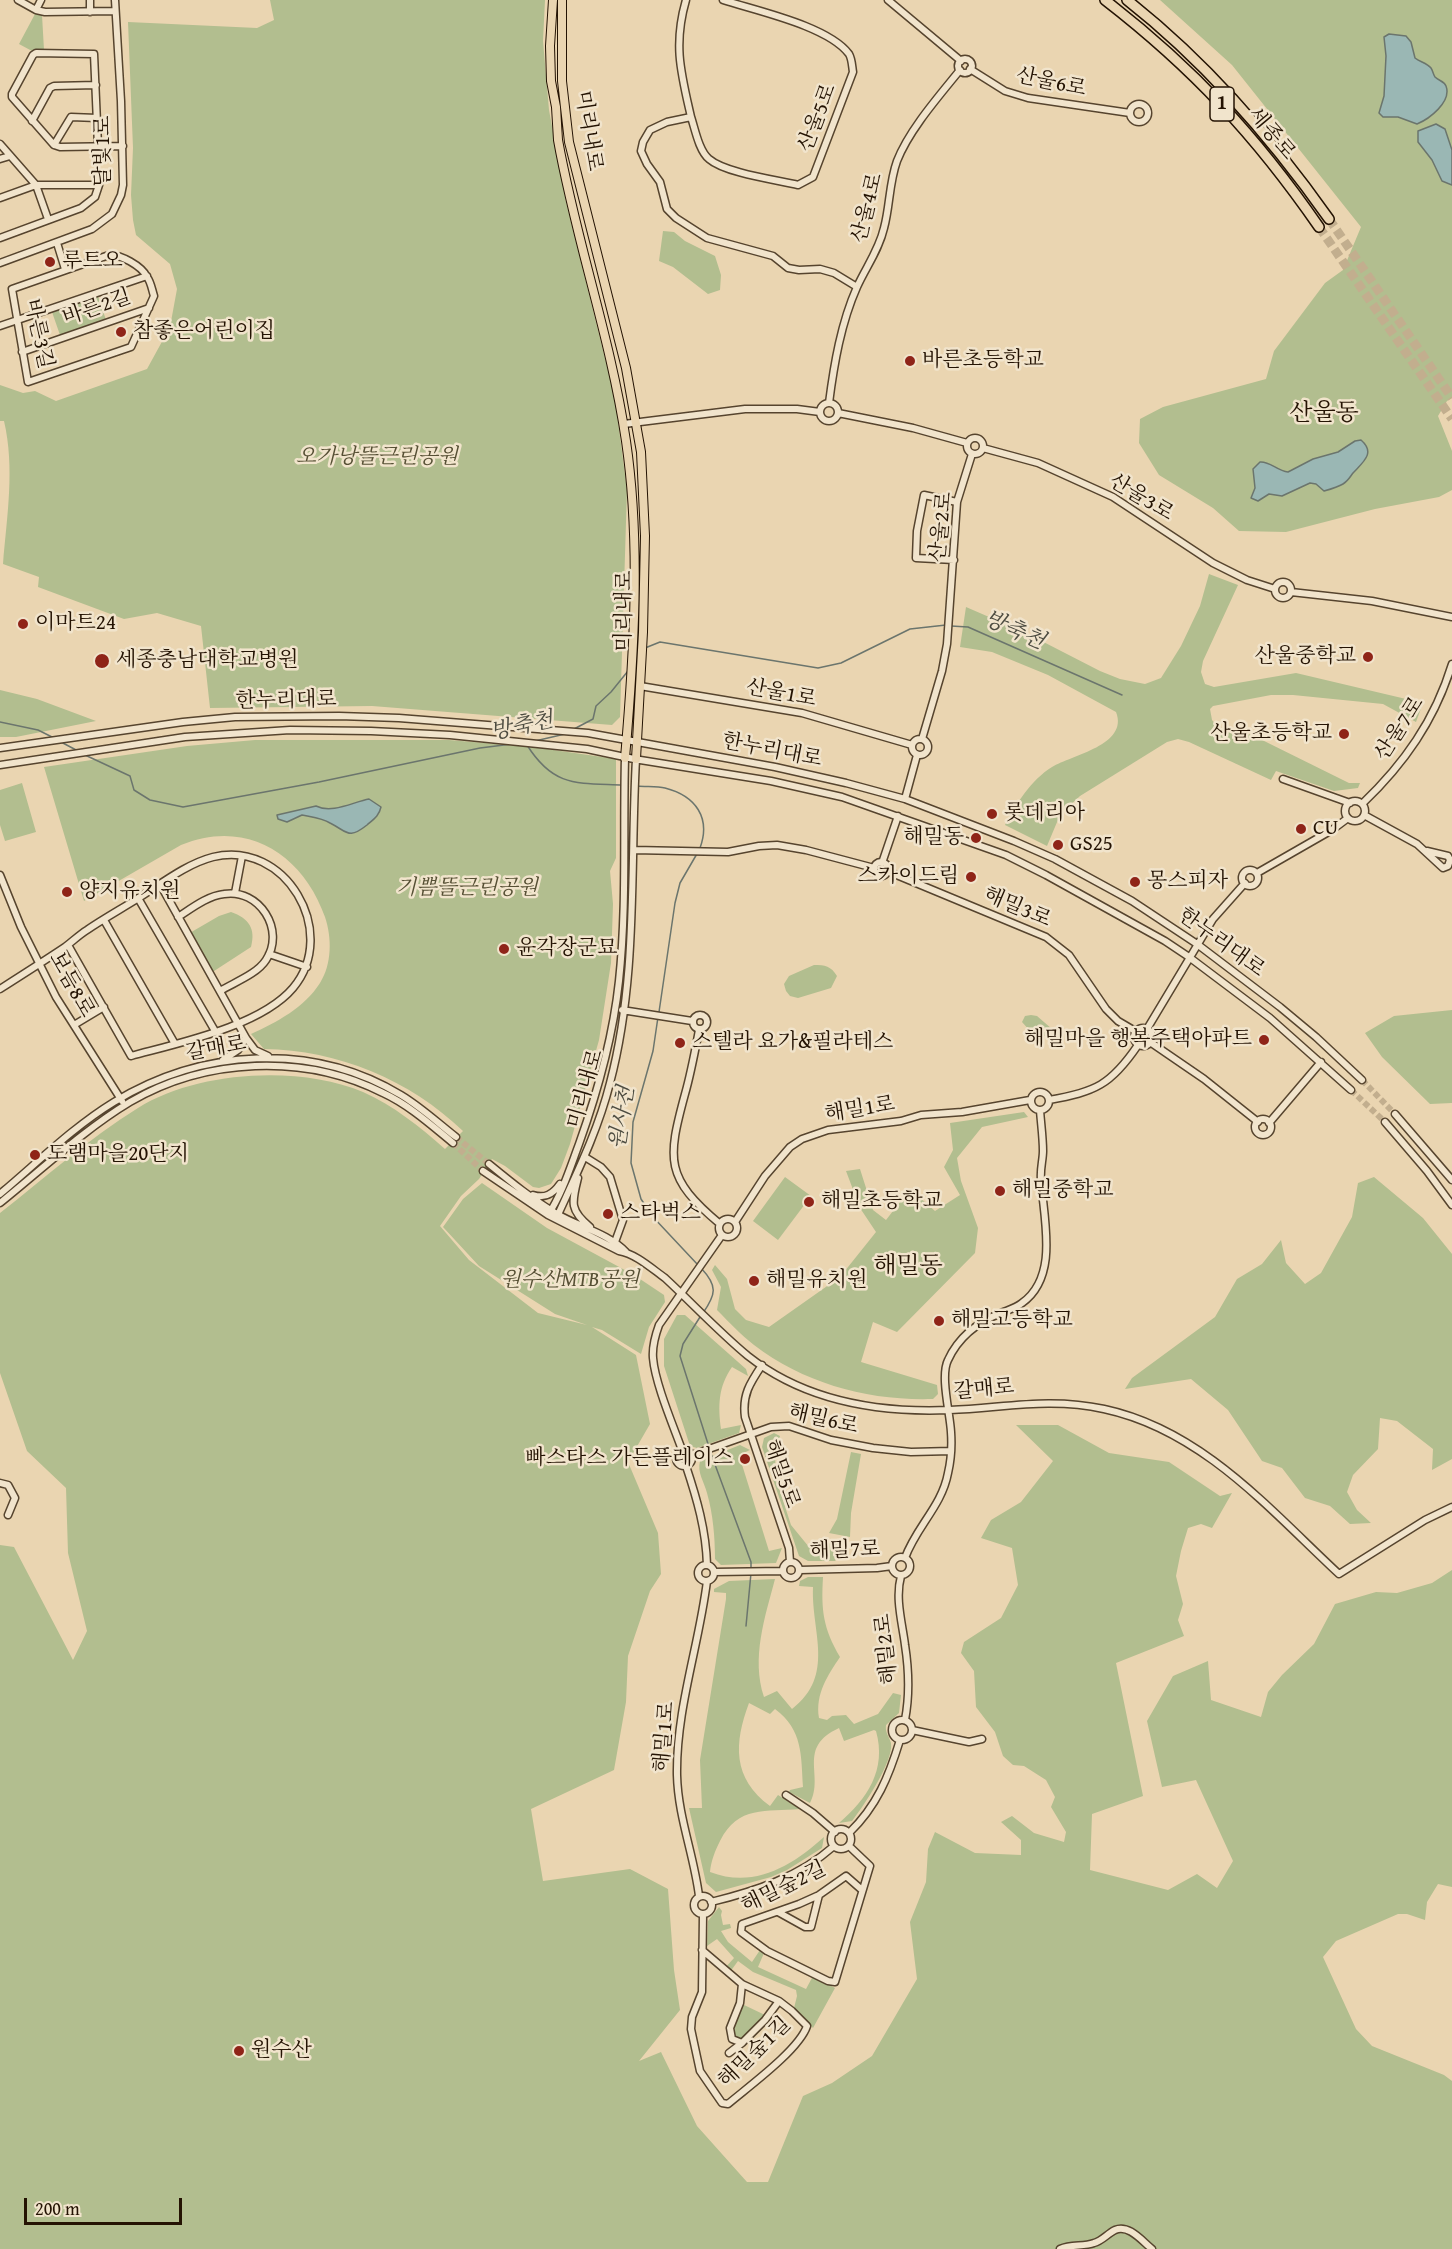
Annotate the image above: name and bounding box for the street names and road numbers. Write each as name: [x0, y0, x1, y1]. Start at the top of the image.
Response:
street label: 산울6로: [1014, 63, 1088, 103]
street label: 산울5로: [794, 80, 842, 156]
road number: 1: [1210, 87, 1234, 121]
street label: 미리내로: [569, 89, 607, 173]
street label: 세종로: [1242, 103, 1300, 165]
street label: 달빛1로: [91, 116, 117, 186]
street label: 산울4로: [847, 171, 889, 245]
street label: 바른2길: [59, 285, 135, 331]
street label: 바른3길: [18, 297, 58, 371]
street label: 산울3로: [1104, 469, 1178, 527]
street label: 산울2로: [926, 490, 958, 564]
street label: 미리내로: [612, 570, 638, 652]
street label: 산울1로: [744, 675, 818, 713]
street label: 한누리대로: [235, 688, 337, 714]
street label: 산울7로: [1370, 692, 1430, 766]
street label: 한누리대로: [720, 729, 824, 773]
street label: 해밀3로: [979, 883, 1055, 933]
street label: 한누리대로: [1173, 903, 1269, 983]
street label: 보듬8로: [43, 948, 99, 1022]
street label: 갈매로: [184, 1031, 248, 1067]
street label: 미리내로: [563, 1047, 609, 1131]
street label: 해밀1로: [823, 1092, 897, 1128]
street label: 갈매로: [953, 1375, 1015, 1405]
street label: 해밀6로: [786, 1400, 860, 1440]
street label: 해밀5로: [758, 1436, 804, 1512]
street label: 해밀7로: [809, 1537, 881, 1565]
street label: 해밀2로: [871, 1612, 903, 1686]
street label: 해밀1로: [649, 1701, 681, 1773]
street label: 해밀숲2길: [737, 1857, 831, 1919]
street label: 해밀숲1길: [713, 2012, 797, 2094]

